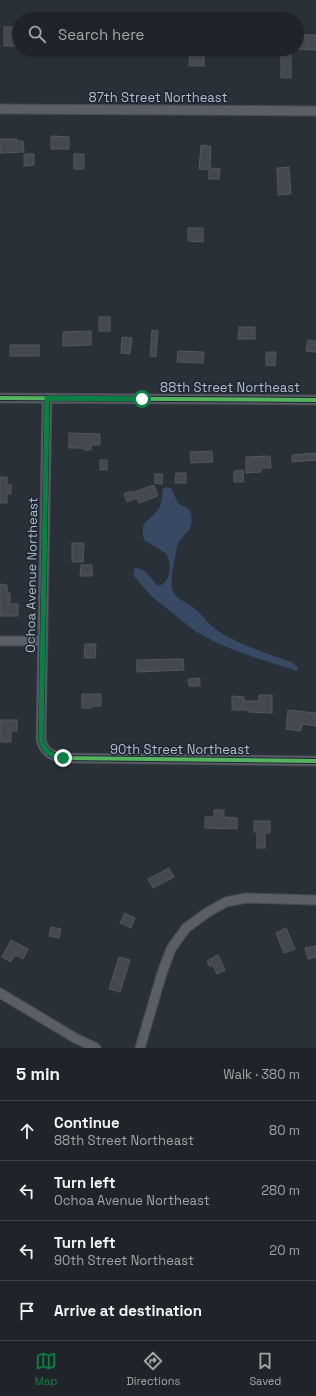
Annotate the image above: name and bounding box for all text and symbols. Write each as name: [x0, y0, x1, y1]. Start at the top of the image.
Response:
search box: [12, 12, 304, 56]
icon: search: [26, 23, 48, 45]
text: Search here: [58, 25, 144, 44]
street label: 87th Street Northeast: [89, 89, 227, 106]
street label: 88th Street Northeast: [160, 379, 300, 396]
route start: [133, 390, 151, 408]
street label: Ochoa Avenue Northeast: [22, 497, 41, 653]
street label: 90th Street Northeast: [110, 741, 250, 758]
route end: [54, 749, 72, 767]
text: 5 min: [16, 1063, 60, 1085]
text: Walk · 380 m: [223, 1066, 300, 1083]
text: Continue: [54, 1113, 120, 1132]
icon: ahead: [16, 1120, 38, 1142]
text: 80 m: [269, 1122, 300, 1139]
text: 88th Street Northeast: [54, 1132, 194, 1149]
text: Turn left: [54, 1173, 116, 1192]
icon: left: [16, 1180, 38, 1202]
text: 280 m: [261, 1182, 300, 1199]
text: Ochoa Avenue Northeast: [54, 1192, 210, 1209]
text: Turn left: [54, 1233, 116, 1252]
icon: left: [16, 1240, 38, 1262]
text: 20 m: [269, 1242, 300, 1259]
text: 90th Street Northeast: [54, 1252, 194, 1269]
icon: arrive: [16, 1300, 38, 1322]
text: Arrive at destination: [54, 1301, 202, 1320]
tab: Map: [35, 1350, 57, 1388]
tab: Directions: [126, 1350, 180, 1388]
tab: Saved: [249, 1350, 281, 1388]

